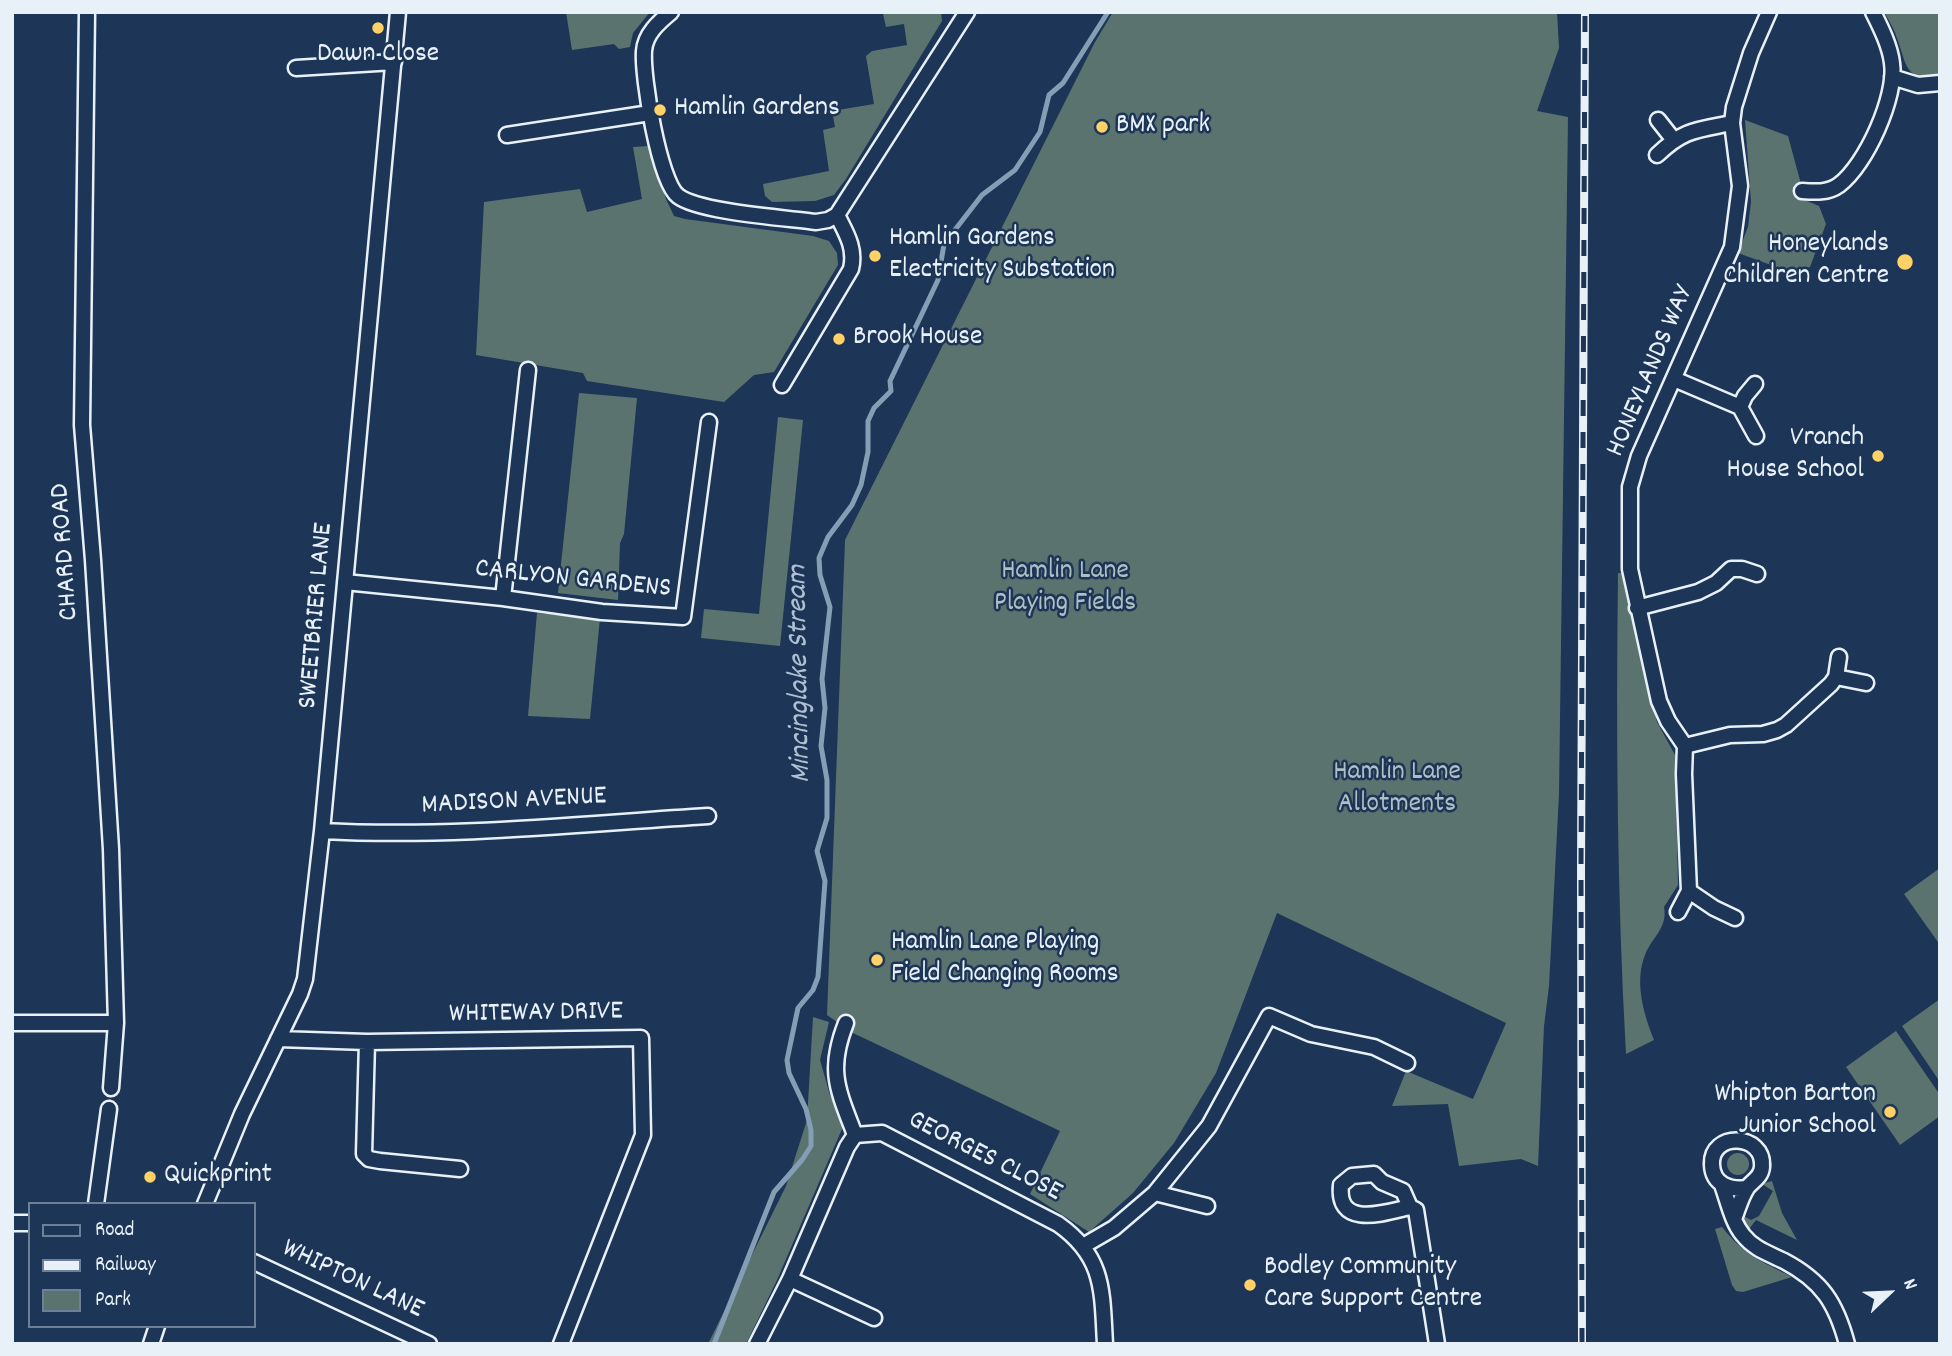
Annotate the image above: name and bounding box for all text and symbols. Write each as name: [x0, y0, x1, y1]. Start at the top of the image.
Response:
marker: Dawn Close: [370, 20, 386, 36]
place label: Dawn Close: [317, 39, 439, 73]
place label: Hamlin Gardens: [674, 93, 840, 127]
marker: Hamlin Gardens: [652, 102, 668, 118]
place label: BMX park: [1116, 110, 1210, 144]
marker: BMX park: [1094, 119, 1110, 135]
place label: Hamlin Gardens Electricity Substation: [889, 223, 1115, 289]
place label: Honeylands Children Centre: [1723, 229, 1889, 295]
marker: Hamlin Gardens Electricity Substation: [867, 248, 883, 264]
marker: Honeylands Children Centre: [1895, 252, 1915, 272]
street label: HONEYLANDS WAY: [1601, 281, 1703, 463]
place label: Brook House: [853, 322, 982, 356]
marker: Brook House: [831, 331, 847, 347]
place label: Vranch House School: [1727, 423, 1864, 489]
marker: Vranch House School: [1870, 448, 1886, 464]
street label: CHARD ROAD: [45, 482, 89, 622]
street label: SWEETBRIER LANE: [293, 522, 343, 710]
street label: CARLYON GARDENS: [473, 554, 673, 608]
park label: Hamlin Lane Playing Fields: [994, 556, 1136, 622]
water label: Mincinglake Stream: [782, 565, 822, 783]
park label: Hamlin Lane Allotments: [1333, 757, 1461, 823]
street label: MADISON AVENUE: [421, 781, 607, 825]
place label: Hamlin Lane Playing Field Changing Rooms: [891, 927, 1118, 993]
marker: Hamlin Lane Playing Field Changing Rooms: [869, 952, 885, 968]
street label: WHITEWAY DRIVE: [449, 997, 623, 1033]
place label: Whipton Barton Junior School: [1714, 1079, 1876, 1145]
marker: Whipton Barton Junior School: [1882, 1104, 1898, 1120]
street label: GEORGES CLOSE: [901, 1105, 1067, 1211]
place label: Quickprint: [164, 1160, 272, 1194]
marker: Quickprint: [142, 1169, 158, 1185]
legend: [28, 1202, 256, 1328]
text: Road: [95, 1216, 134, 1246]
street label: WHIPTON LANE: [276, 1234, 428, 1328]
text: Railway: [95, 1251, 156, 1281]
place label: Bodley Community Care Support Centre: [1264, 1252, 1482, 1318]
north arrow: [1854, 1258, 1924, 1328]
text: N: [1895, 1275, 1923, 1294]
marker: Bodley Community Care Support Centre: [1242, 1277, 1258, 1293]
text: Park: [95, 1286, 131, 1316]

